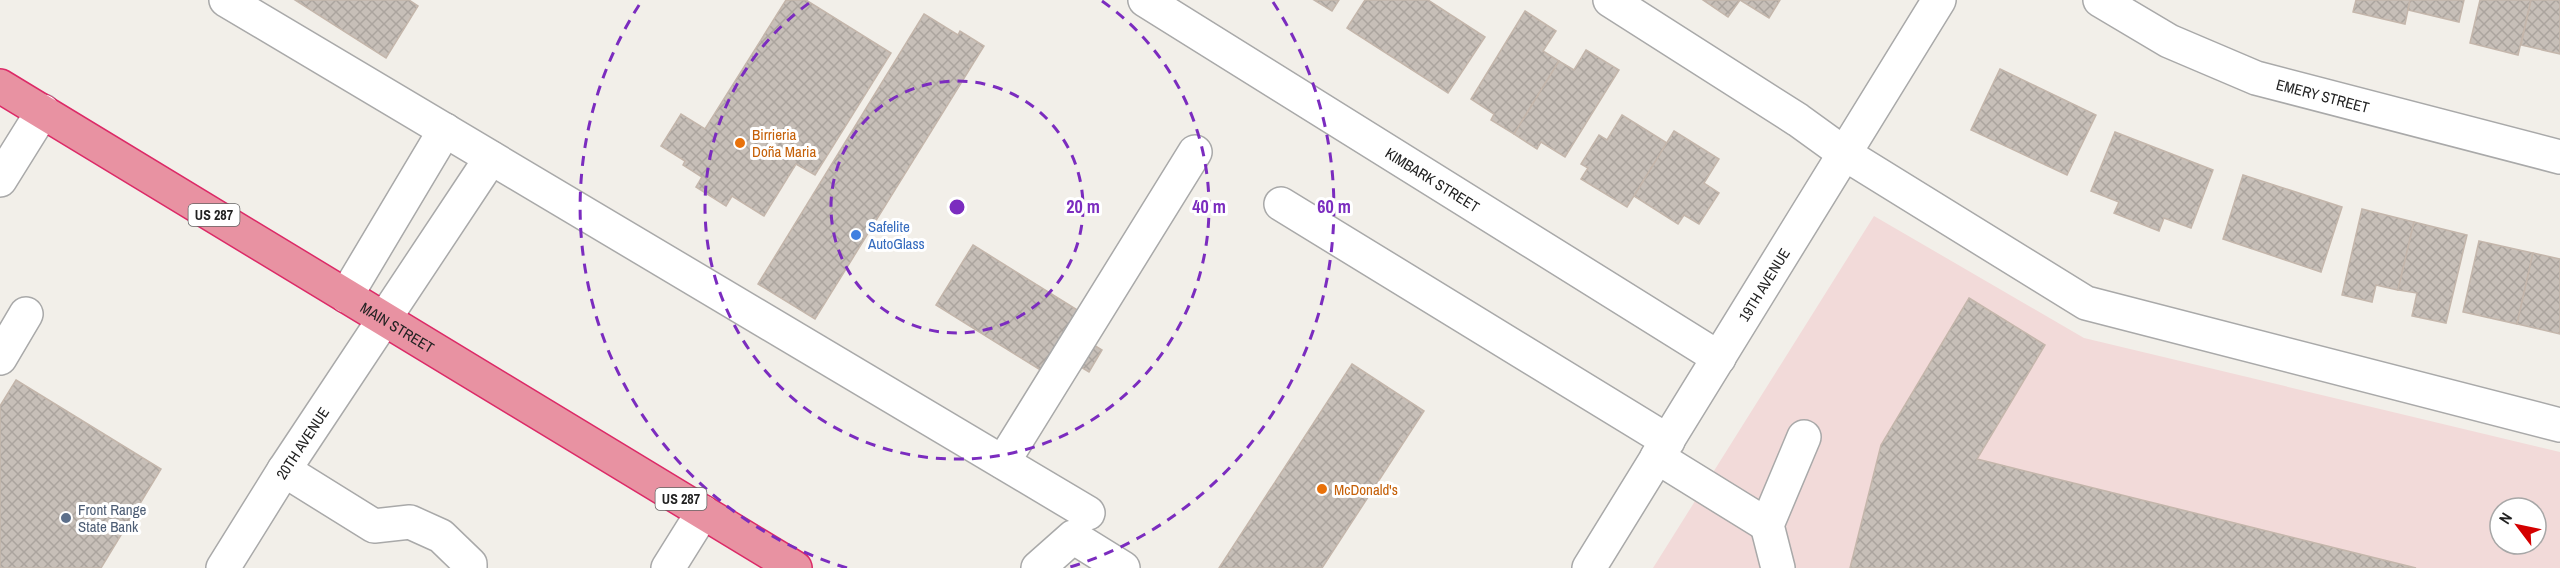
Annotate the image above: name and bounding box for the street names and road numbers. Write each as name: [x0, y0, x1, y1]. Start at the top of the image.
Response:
street label: EMERY STREET: [2274, 73, 2372, 118]
street label: KIMBARK STREET: [1382, 142, 1484, 217]
road number: US 287: [188, 204, 240, 226]
street label: 19TH AVENUE: [1733, 244, 1794, 325]
street label: MAIN STREET: [357, 297, 439, 358]
street label: 20TH AVENUE: [270, 403, 334, 483]
road number: US 287: [656, 488, 706, 510]

